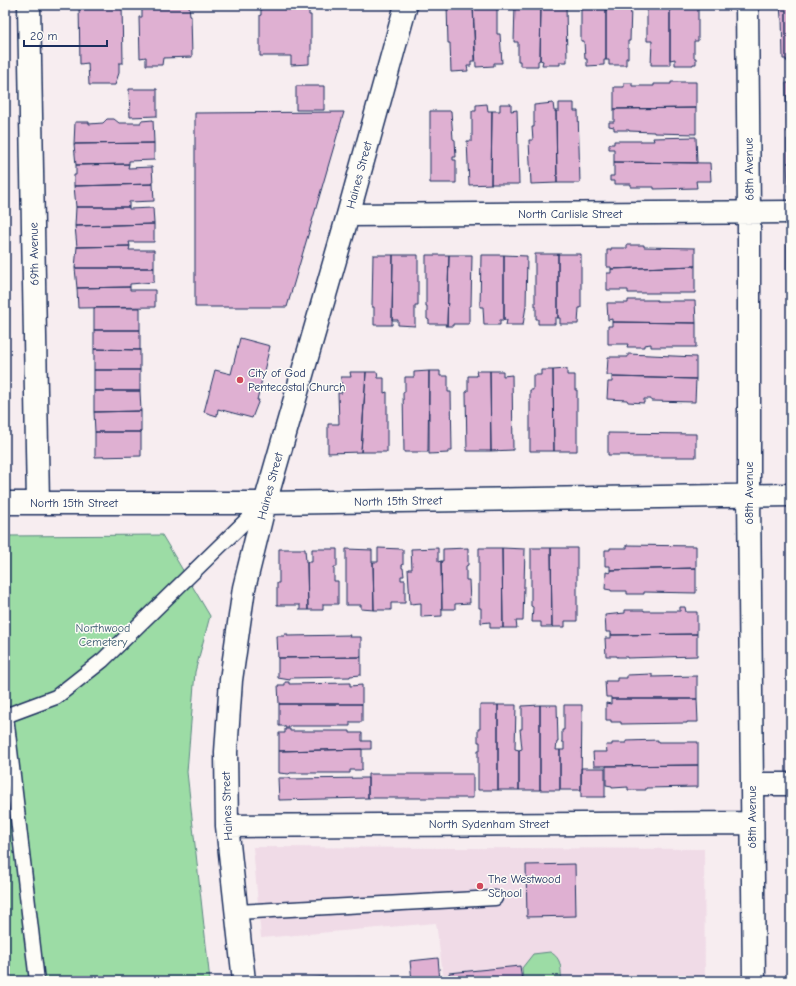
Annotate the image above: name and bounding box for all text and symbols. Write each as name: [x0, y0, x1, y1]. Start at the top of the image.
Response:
scale bar: [24, 22, 107, 48]
text: 20 m: [30, 29, 58, 43]
street label: 68th Avenue: [741, 137, 757, 201]
street label: Haines Street: [343, 139, 375, 210]
street label: North Carlisle Street: [518, 207, 623, 221]
street label: 69th Avenue: [26, 222, 42, 286]
place label: City of God Pentecostal Church: [248, 366, 345, 394]
marker: City of God Pentecostal Church: [235, 375, 245, 385]
street label: Haines Street: [254, 450, 286, 521]
street label: 68th Avenue: [742, 461, 756, 525]
street label: North 15th Street: [354, 493, 443, 509]
street label: North 15th Street: [30, 496, 119, 510]
park label: Northwood Cemetery: [76, 621, 130, 649]
street label: Haines Street: [219, 771, 235, 841]
street label: 68th Avenue: [745, 785, 759, 849]
street label: North Sydenham Street: [429, 817, 550, 831]
place label: The Westwood School: [488, 872, 561, 900]
marker: The Westwood School: [475, 881, 485, 891]

